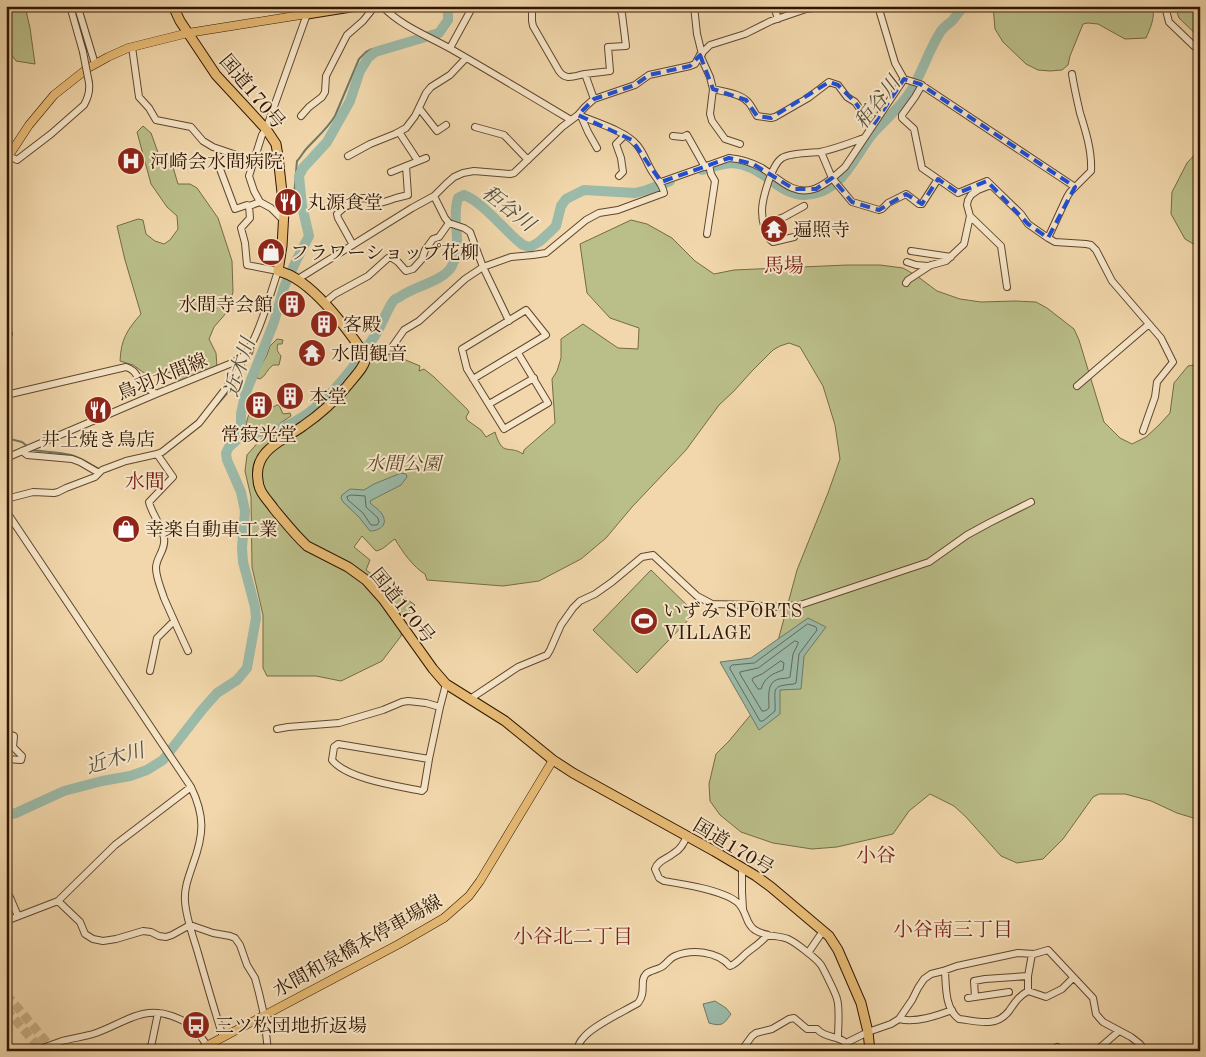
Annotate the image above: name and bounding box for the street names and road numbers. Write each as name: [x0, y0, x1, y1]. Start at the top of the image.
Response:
street label: 国道170号: [215, 51, 289, 133]
street label: 鳥羽水間線: [114, 349, 211, 405]
street label: 国道170号: [365, 564, 438, 648]
street label: 国道170号: [689, 815, 777, 879]
street label: 水間和泉橋本停車場線: [269, 890, 446, 1002]

